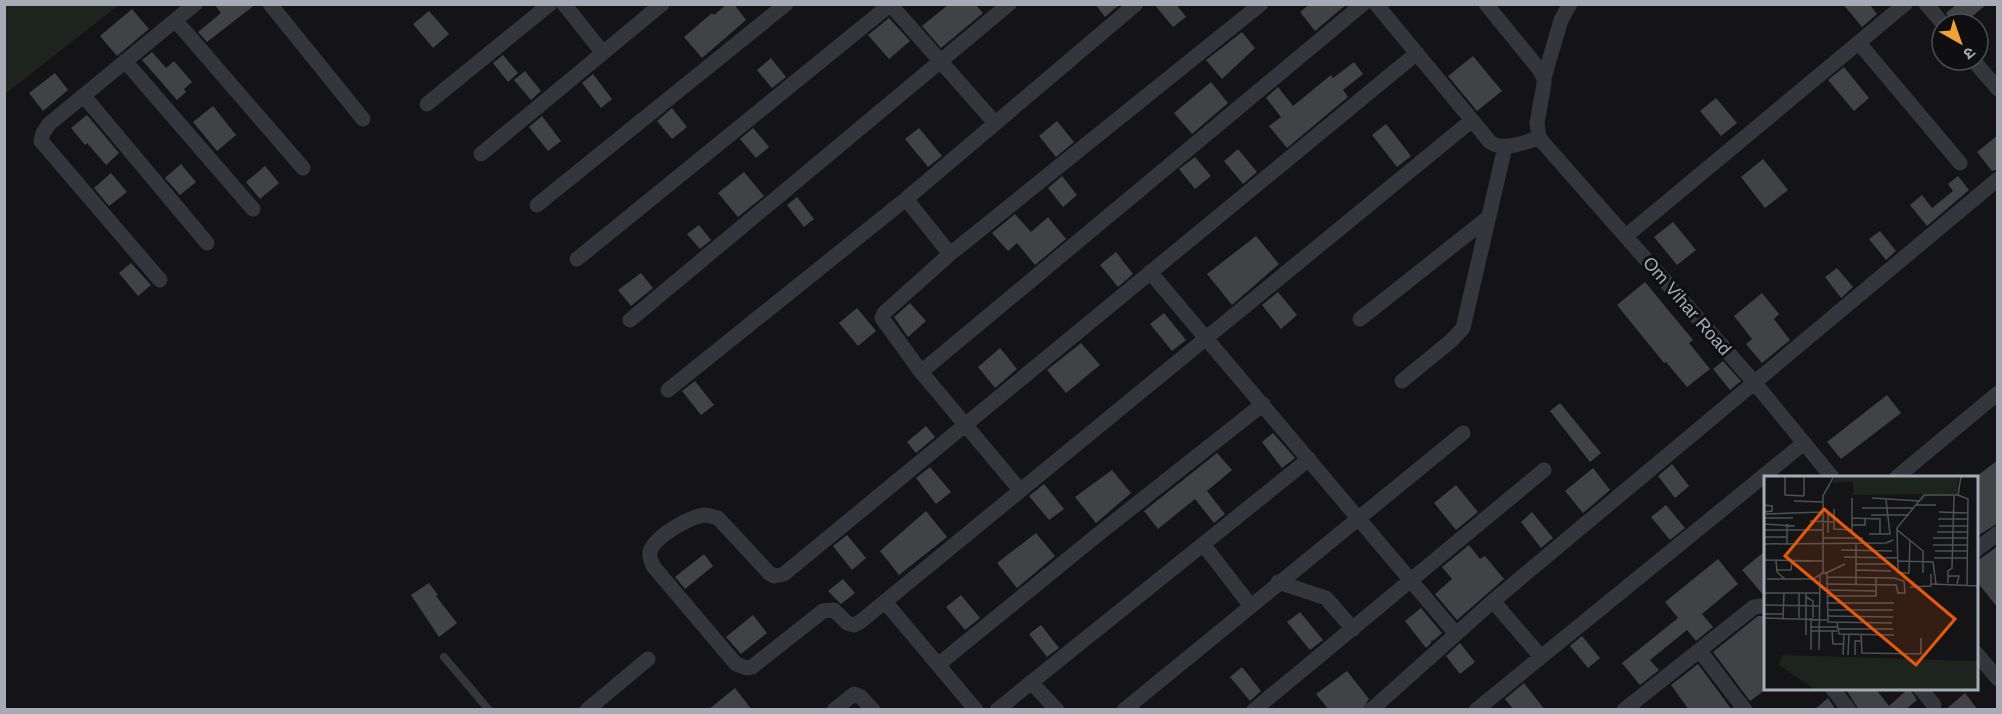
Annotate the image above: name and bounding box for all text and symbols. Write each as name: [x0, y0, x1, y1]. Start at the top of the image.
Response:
north arrow: [1930, 12, 1990, 72]
text: उ: [1960, 44, 1978, 63]
street label: Om Vihar Road: [1639, 253, 1735, 359]
inset map: [1764, 476, 1978, 690]

